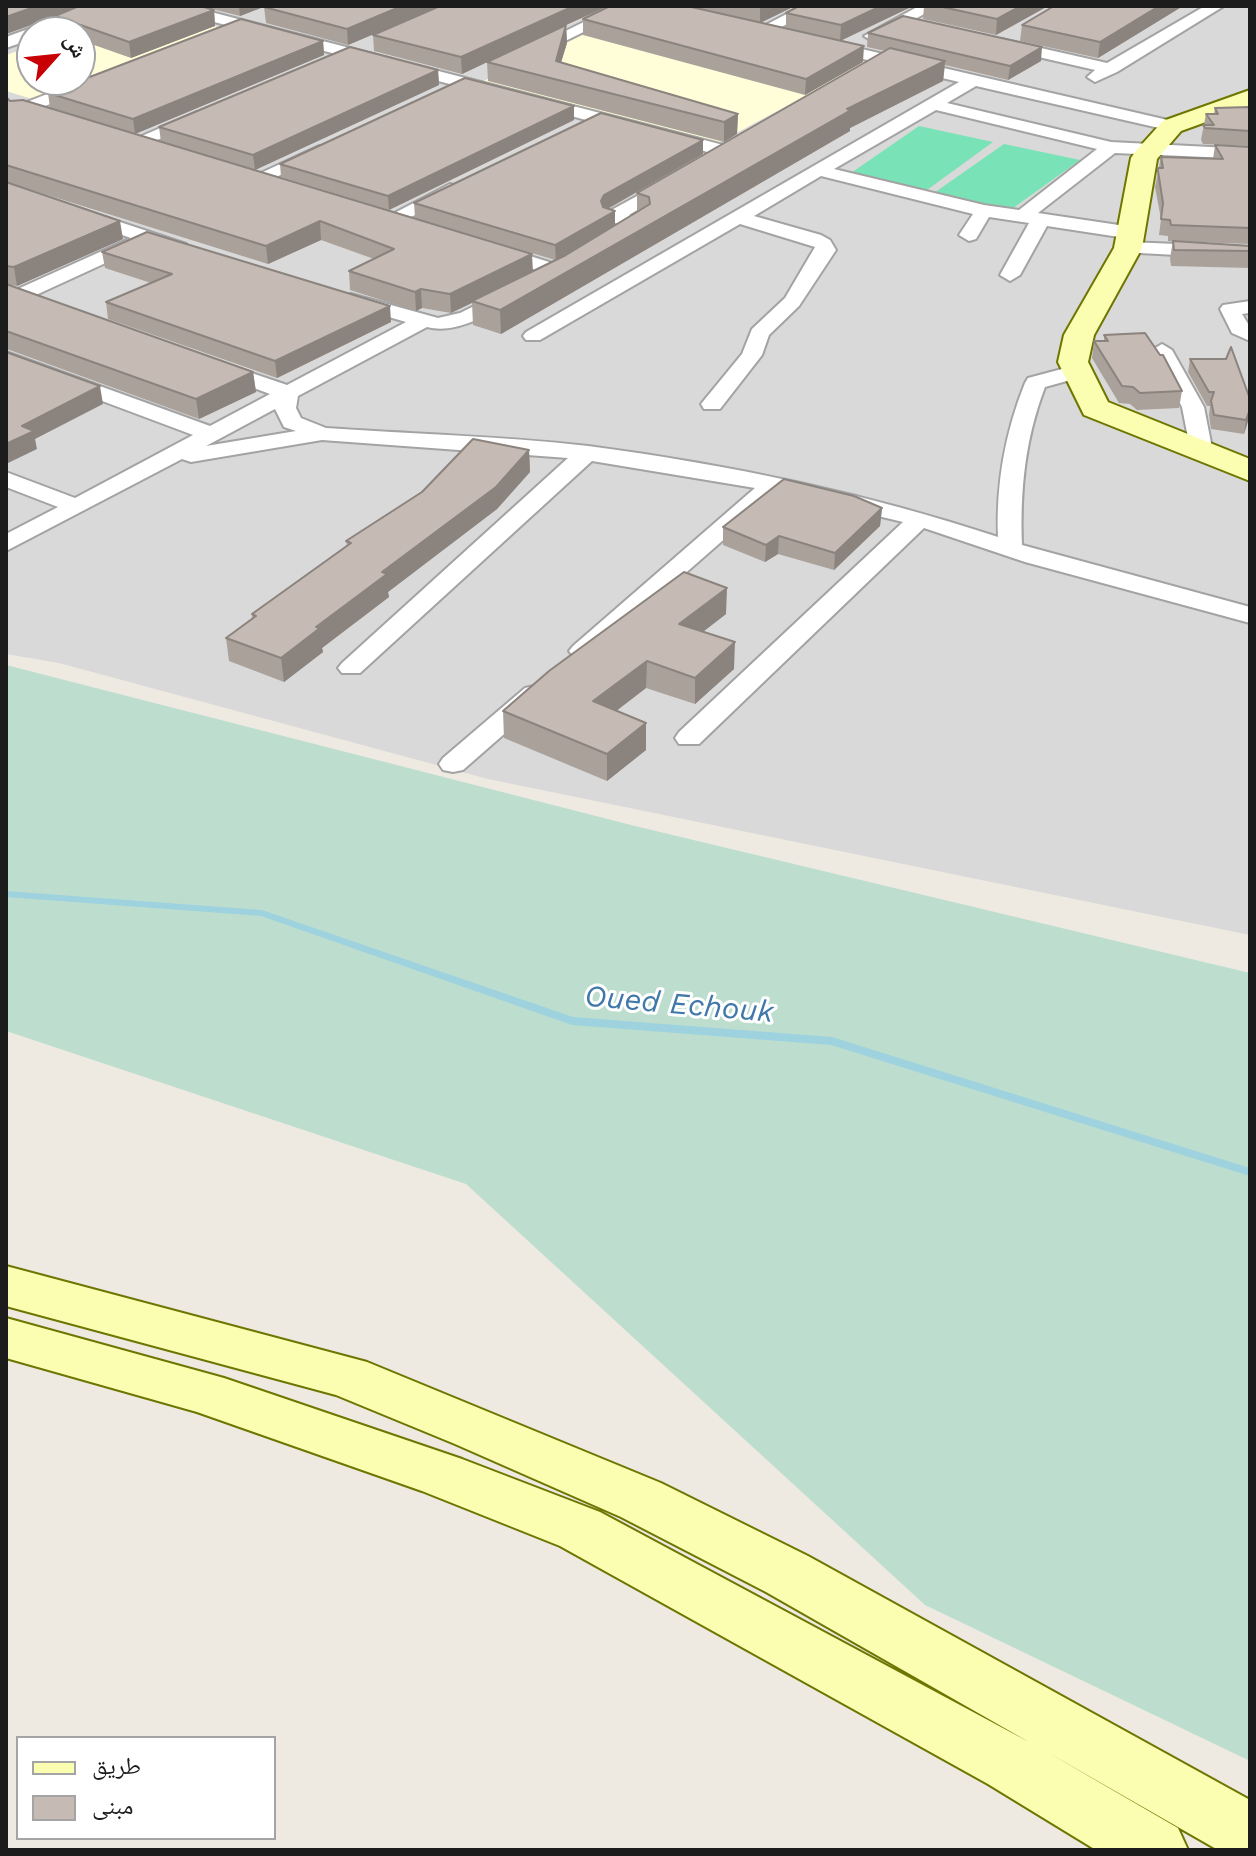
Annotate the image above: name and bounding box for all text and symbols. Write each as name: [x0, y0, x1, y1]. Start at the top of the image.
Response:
north arrow: [16, 16, 96, 96]
text: ش: [60, 30, 92, 62]
water label: Oued Echouk: [583, 979, 775, 1031]
legend: [16, 1736, 276, 1840]
text: طريق: [92, 1752, 141, 1780]
text: مبنى: [92, 1792, 133, 1820]

